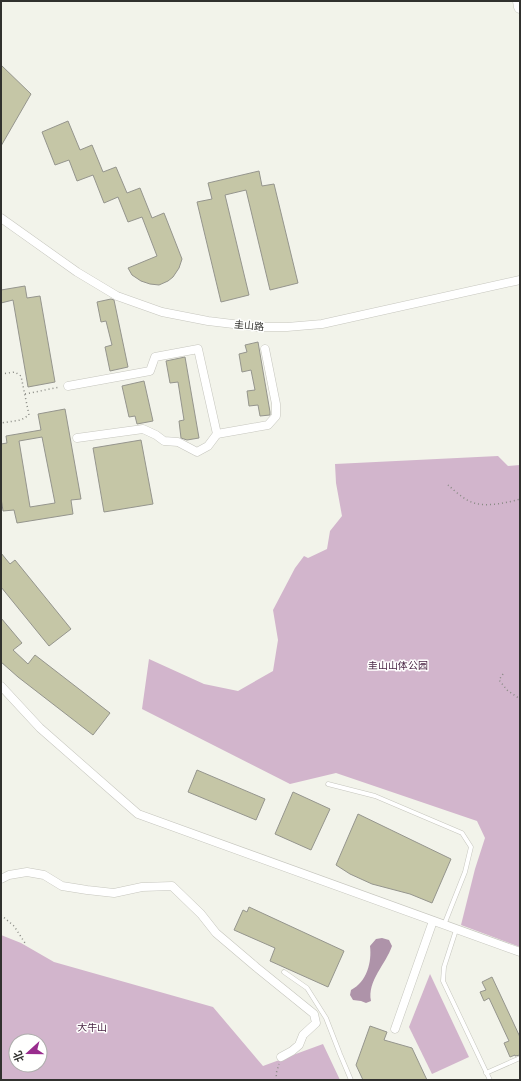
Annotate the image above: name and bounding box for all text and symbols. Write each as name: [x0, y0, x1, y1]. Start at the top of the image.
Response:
street label: 圭山路: [233, 318, 264, 333]
park label: 圭山山体公园: [368, 659, 428, 672]
park label: 大牛山: [77, 1021, 107, 1034]
north arrow: [8, 1033, 48, 1073]
text: 北: [10, 1049, 27, 1064]

